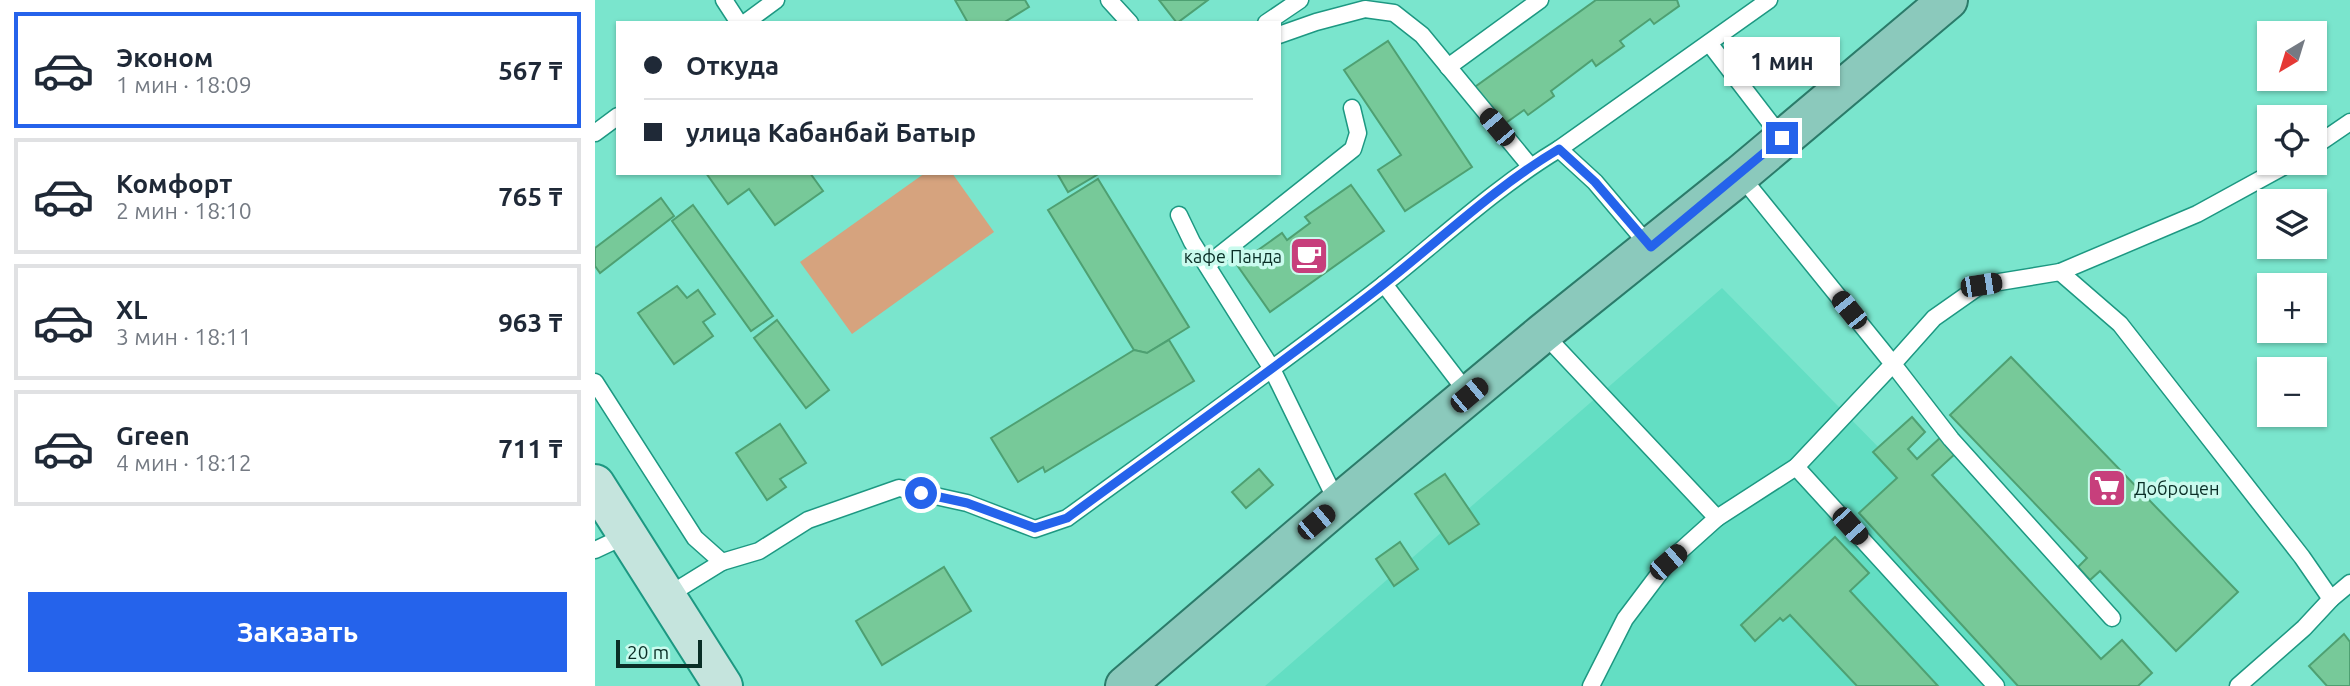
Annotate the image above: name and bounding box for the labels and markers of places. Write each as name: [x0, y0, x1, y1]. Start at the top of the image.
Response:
cafe icon: кафе Панда: [1288, 235, 1330, 277]
place label: кафе Панда: [1184, 246, 1282, 266]
supermarket icon: Доброцен: [2086, 467, 2128, 509]
place label: Доброцен: [2134, 478, 2220, 498]

